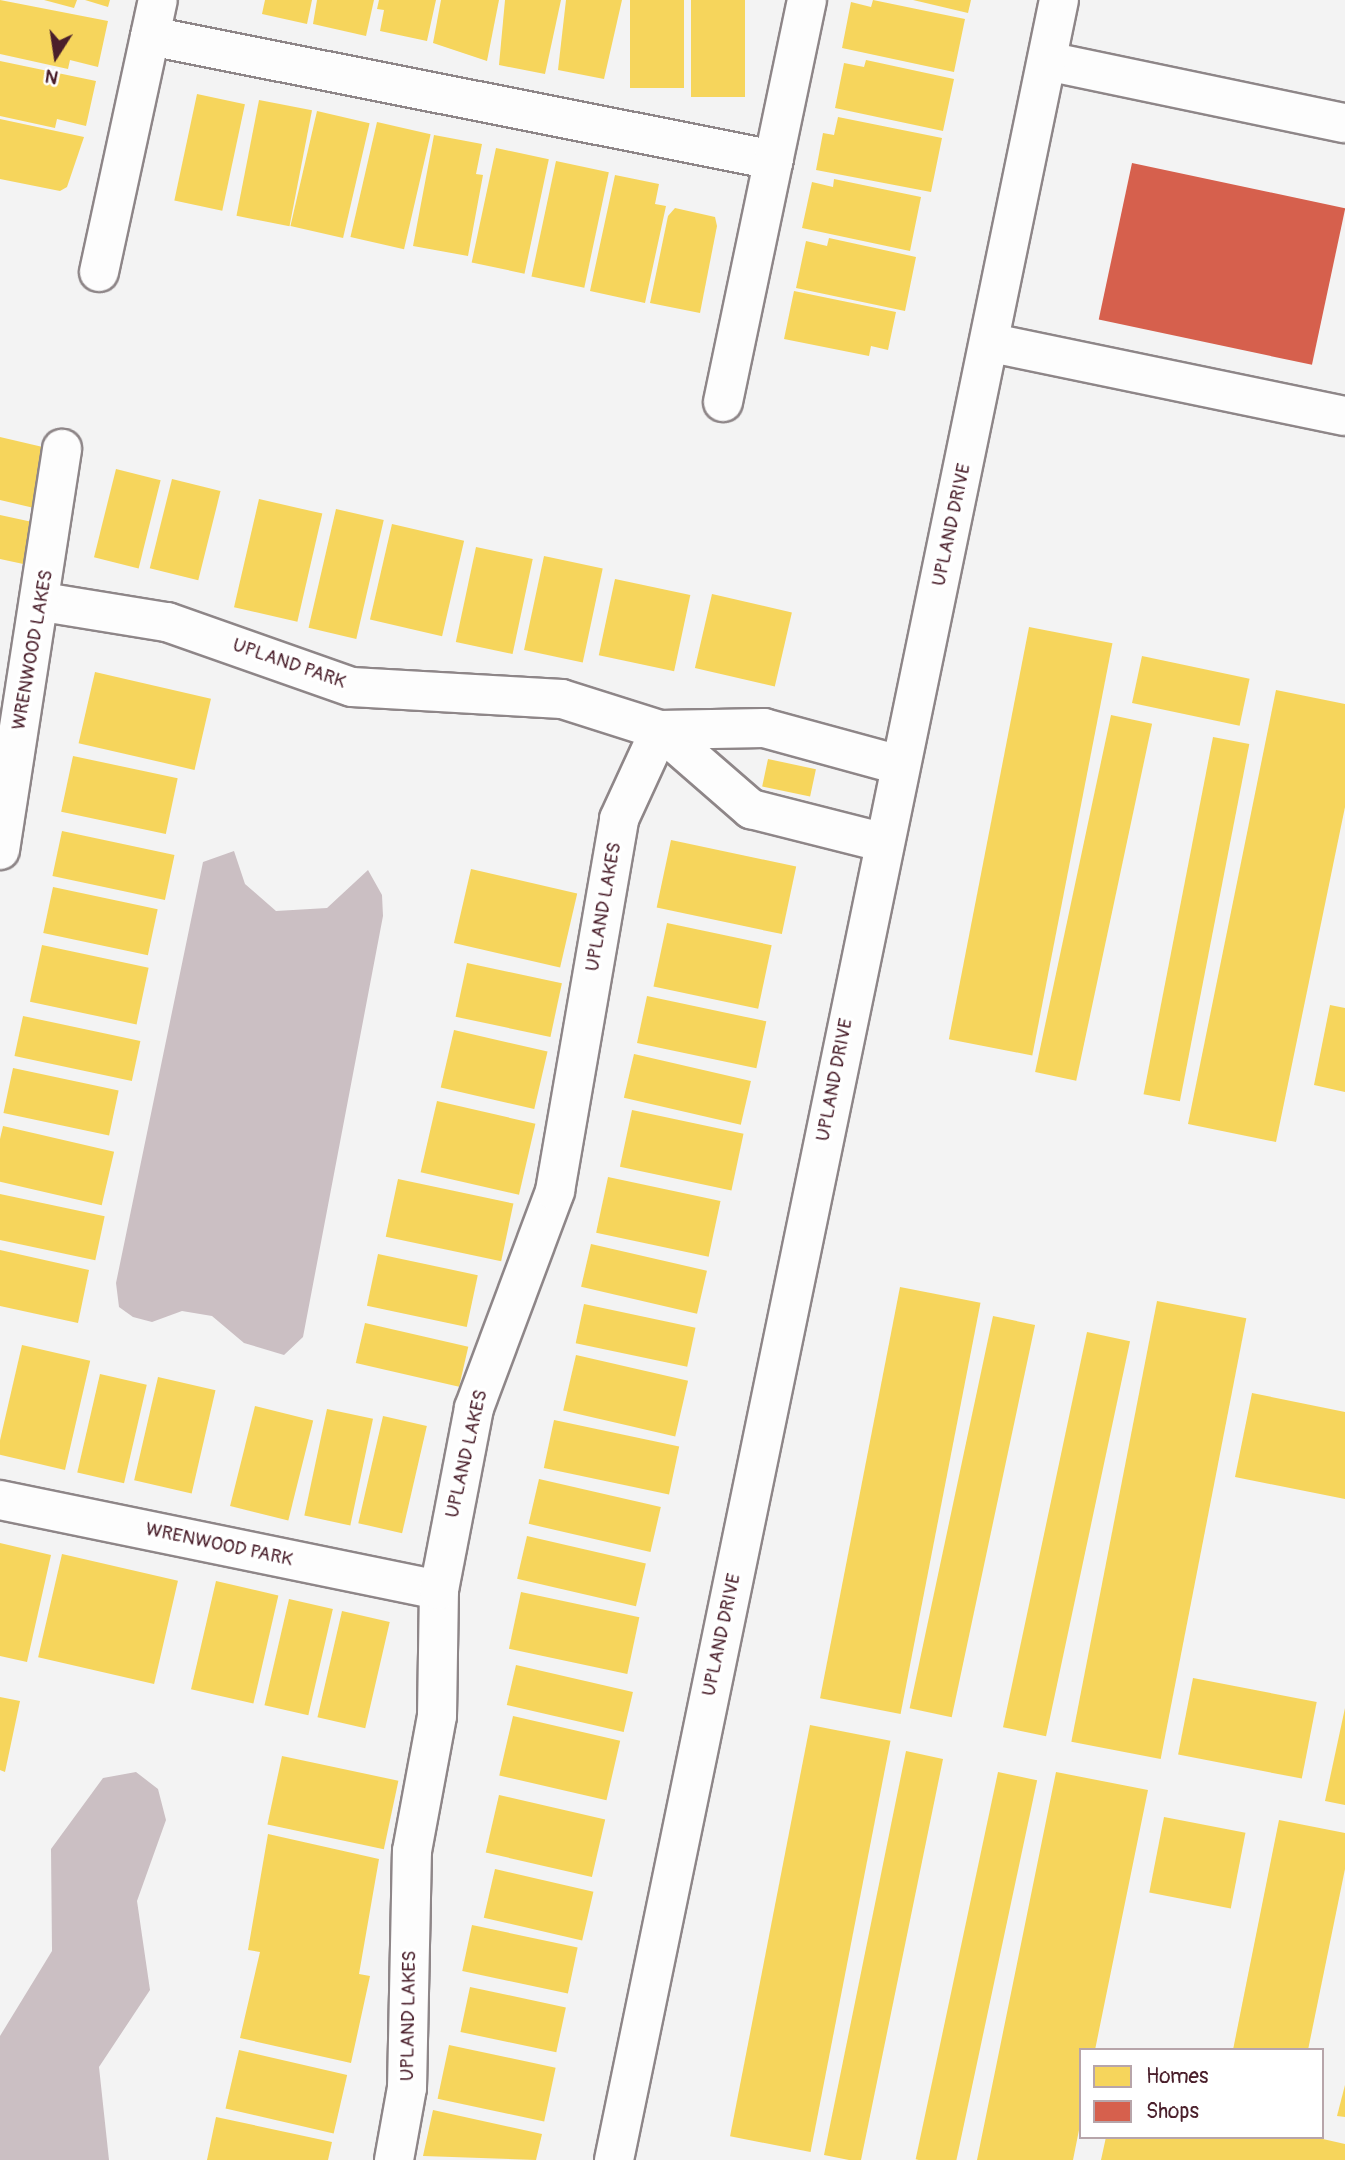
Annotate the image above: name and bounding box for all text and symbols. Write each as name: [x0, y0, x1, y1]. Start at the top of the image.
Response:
north arrow: [21, 21, 91, 91]
text: N: [43, 63, 60, 90]
street label: UPLAND DRIVE: [928, 462, 976, 588]
street label: WRENWOOD LAKES: [8, 568, 58, 732]
street label: UPLAND PARK: [229, 634, 349, 694]
street label: UPLAND LAKES: [581, 841, 627, 973]
street label: UPLAND DRIVE: [812, 1017, 858, 1143]
street label: UPLAND LAKES: [441, 1388, 493, 1520]
street label: WRENWOOD PARK: [143, 1518, 295, 1572]
street label: UPLAND DRIVE: [698, 1572, 746, 1698]
street label: UPLAND LAKES: [396, 1951, 422, 2081]
legend: [1079, 2048, 1324, 2139]
text: Homes: [1146, 2063, 1208, 2090]
text: Shops: [1146, 2098, 1199, 2125]

